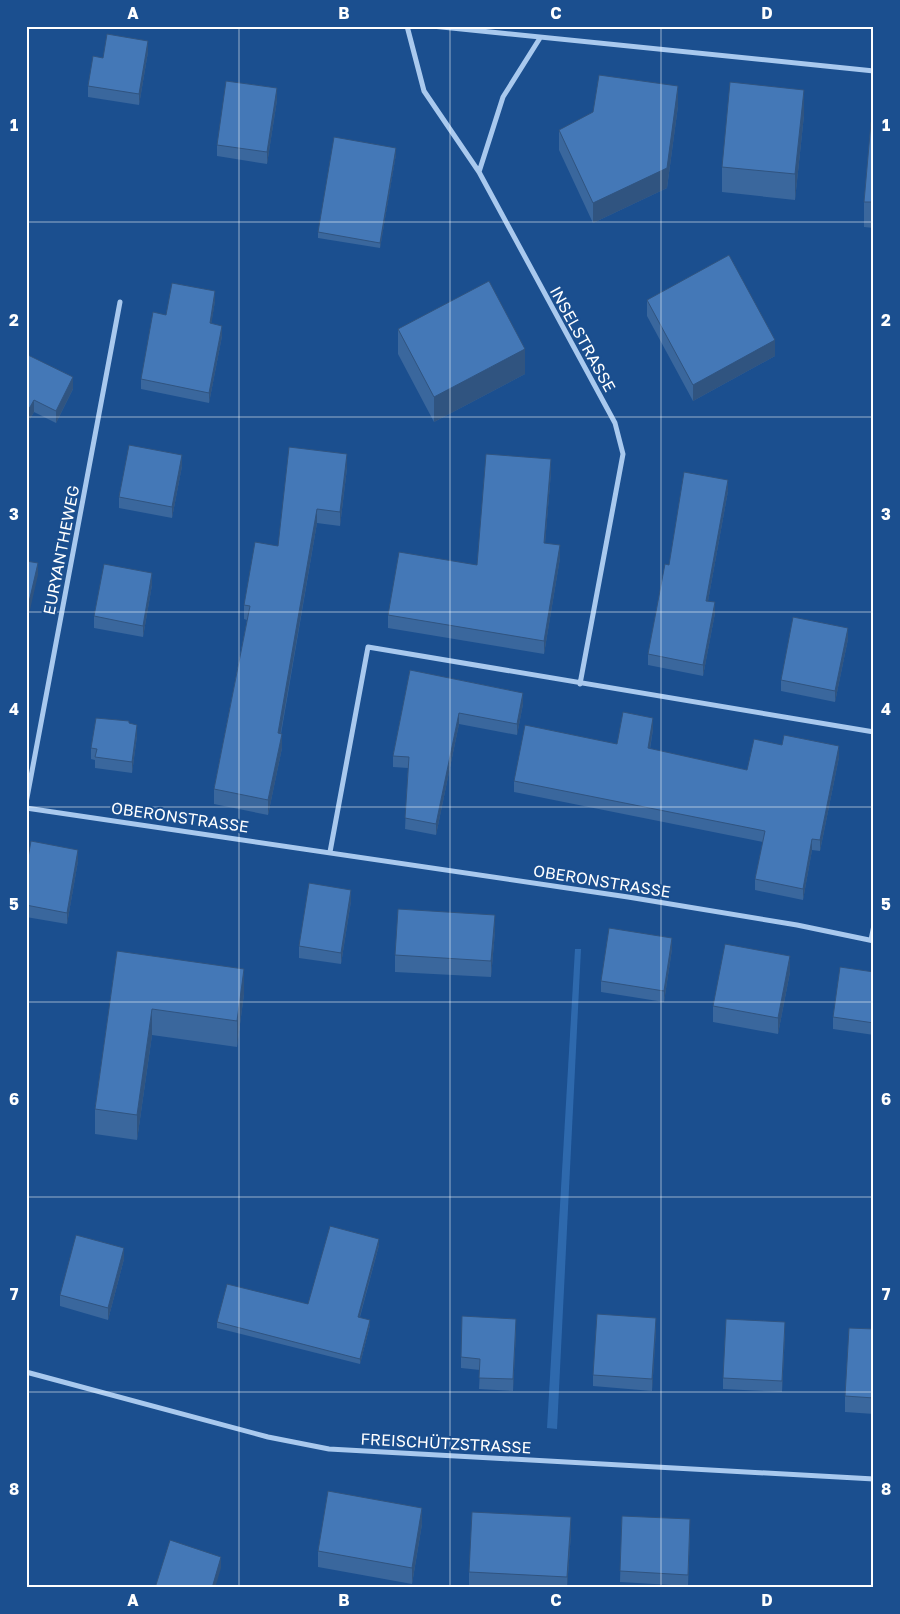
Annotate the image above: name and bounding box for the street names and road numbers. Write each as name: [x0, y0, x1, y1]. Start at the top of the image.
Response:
street label: INSELSTRASSE: [546, 283, 620, 395]
street label: EURYANTHEWEG: [39, 484, 83, 616]
street label: OBERONSTRASSE: [110, 797, 250, 837]
street label: OBERONSTRASSE: [532, 860, 672, 902]
street label: FREISCHÜTZSTRASSE: [360, 1429, 532, 1457]

